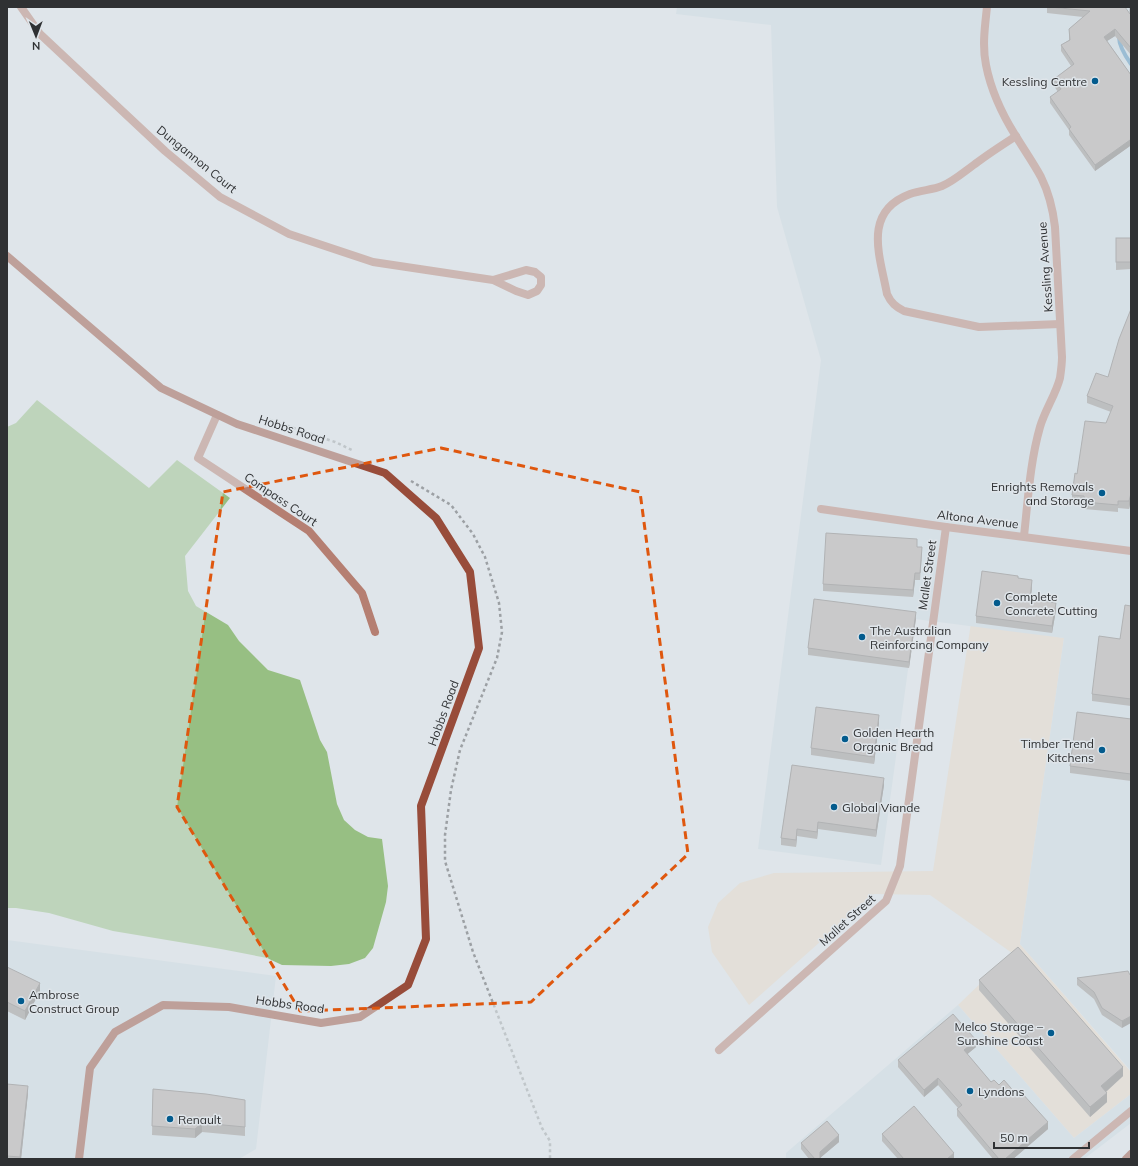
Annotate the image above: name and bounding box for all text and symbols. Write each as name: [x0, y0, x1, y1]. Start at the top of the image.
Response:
north arrow: [16, 16, 56, 56]
text: N: [32, 39, 40, 53]
place label: Kessling Centre: [1002, 74, 1087, 89]
marker: Kessling Centre: [1090, 76, 1100, 86]
street label: Dungannon Court: [154, 122, 240, 196]
street label: Kessling Avenue: [1034, 221, 1056, 313]
street label: Hobbs Road: [257, 411, 327, 447]
street label: Compass Court: [242, 469, 320, 529]
place label: Enrights Removals and Storage: [991, 479, 1094, 508]
marker: Enrights Removals and Storage: [1097, 488, 1107, 498]
street label: Altona Avenue: [936, 507, 1020, 531]
street label: Mallet Street: [915, 539, 939, 611]
place label: Complete Concrete Cutting: [1005, 589, 1098, 618]
marker: Complete Concrete Cutting: [992, 598, 1002, 608]
place label: The Australian Reinforcing Company: [870, 623, 989, 652]
marker: The Australian Reinforcing Company: [857, 632, 867, 642]
street label: Hobbs Road: [424, 678, 462, 748]
place label: Golden Hearth Organic Bread: [853, 725, 934, 754]
marker: Golden Hearth Organic Bread: [840, 734, 850, 744]
place label: Timber Trend Kitchens: [1021, 736, 1094, 765]
marker: Timber Trend Kitchens: [1097, 745, 1107, 755]
place label: Global Viande: [842, 800, 920, 815]
marker: Global Viande: [829, 802, 839, 812]
street label: Mallet Street: [816, 891, 878, 949]
place label: Ambrose Construct Group: [29, 987, 119, 1016]
street label: Hobbs Road: [255, 992, 325, 1016]
marker: Ambrose Construct Group: [16, 996, 26, 1006]
place label: Melco Storage – Sunshine Coast: [955, 1019, 1044, 1048]
marker: Melco Storage – Sunshine Coast: [1046, 1028, 1056, 1038]
place label: Lyndons: [978, 1084, 1025, 1099]
marker: Lyndons: [965, 1086, 975, 1096]
place label: Renault: [178, 1112, 221, 1127]
marker: Renault: [165, 1114, 175, 1124]
scale bar: [994, 1124, 1089, 1150]
text: 50 m: [1000, 1130, 1028, 1145]

